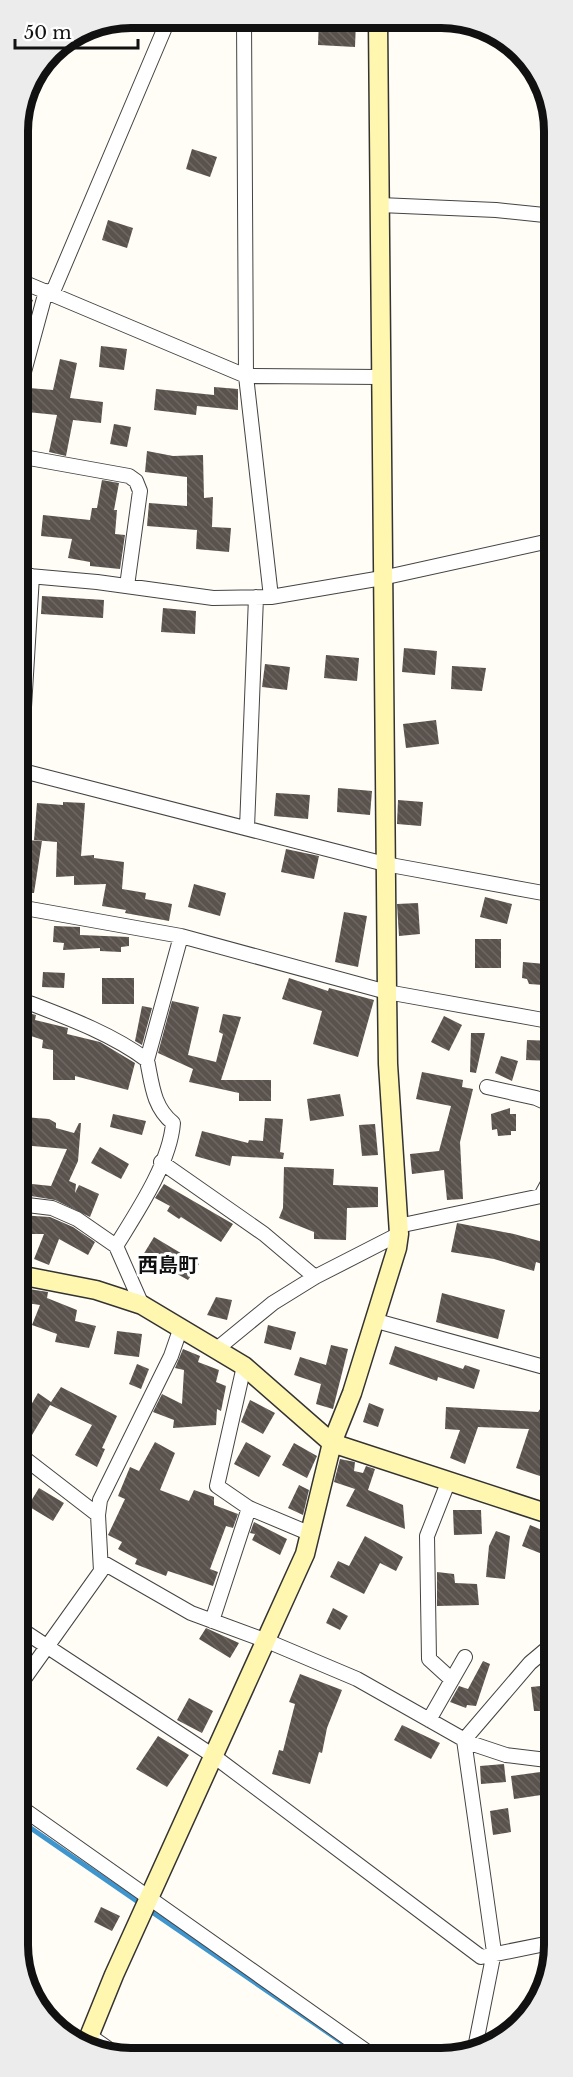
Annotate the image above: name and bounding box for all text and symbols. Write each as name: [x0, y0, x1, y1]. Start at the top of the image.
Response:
scale bar: [15, 12, 138, 50]
text: 50 m: [24, 22, 72, 44]
district label: 西島町: [138, 1253, 198, 1277]

